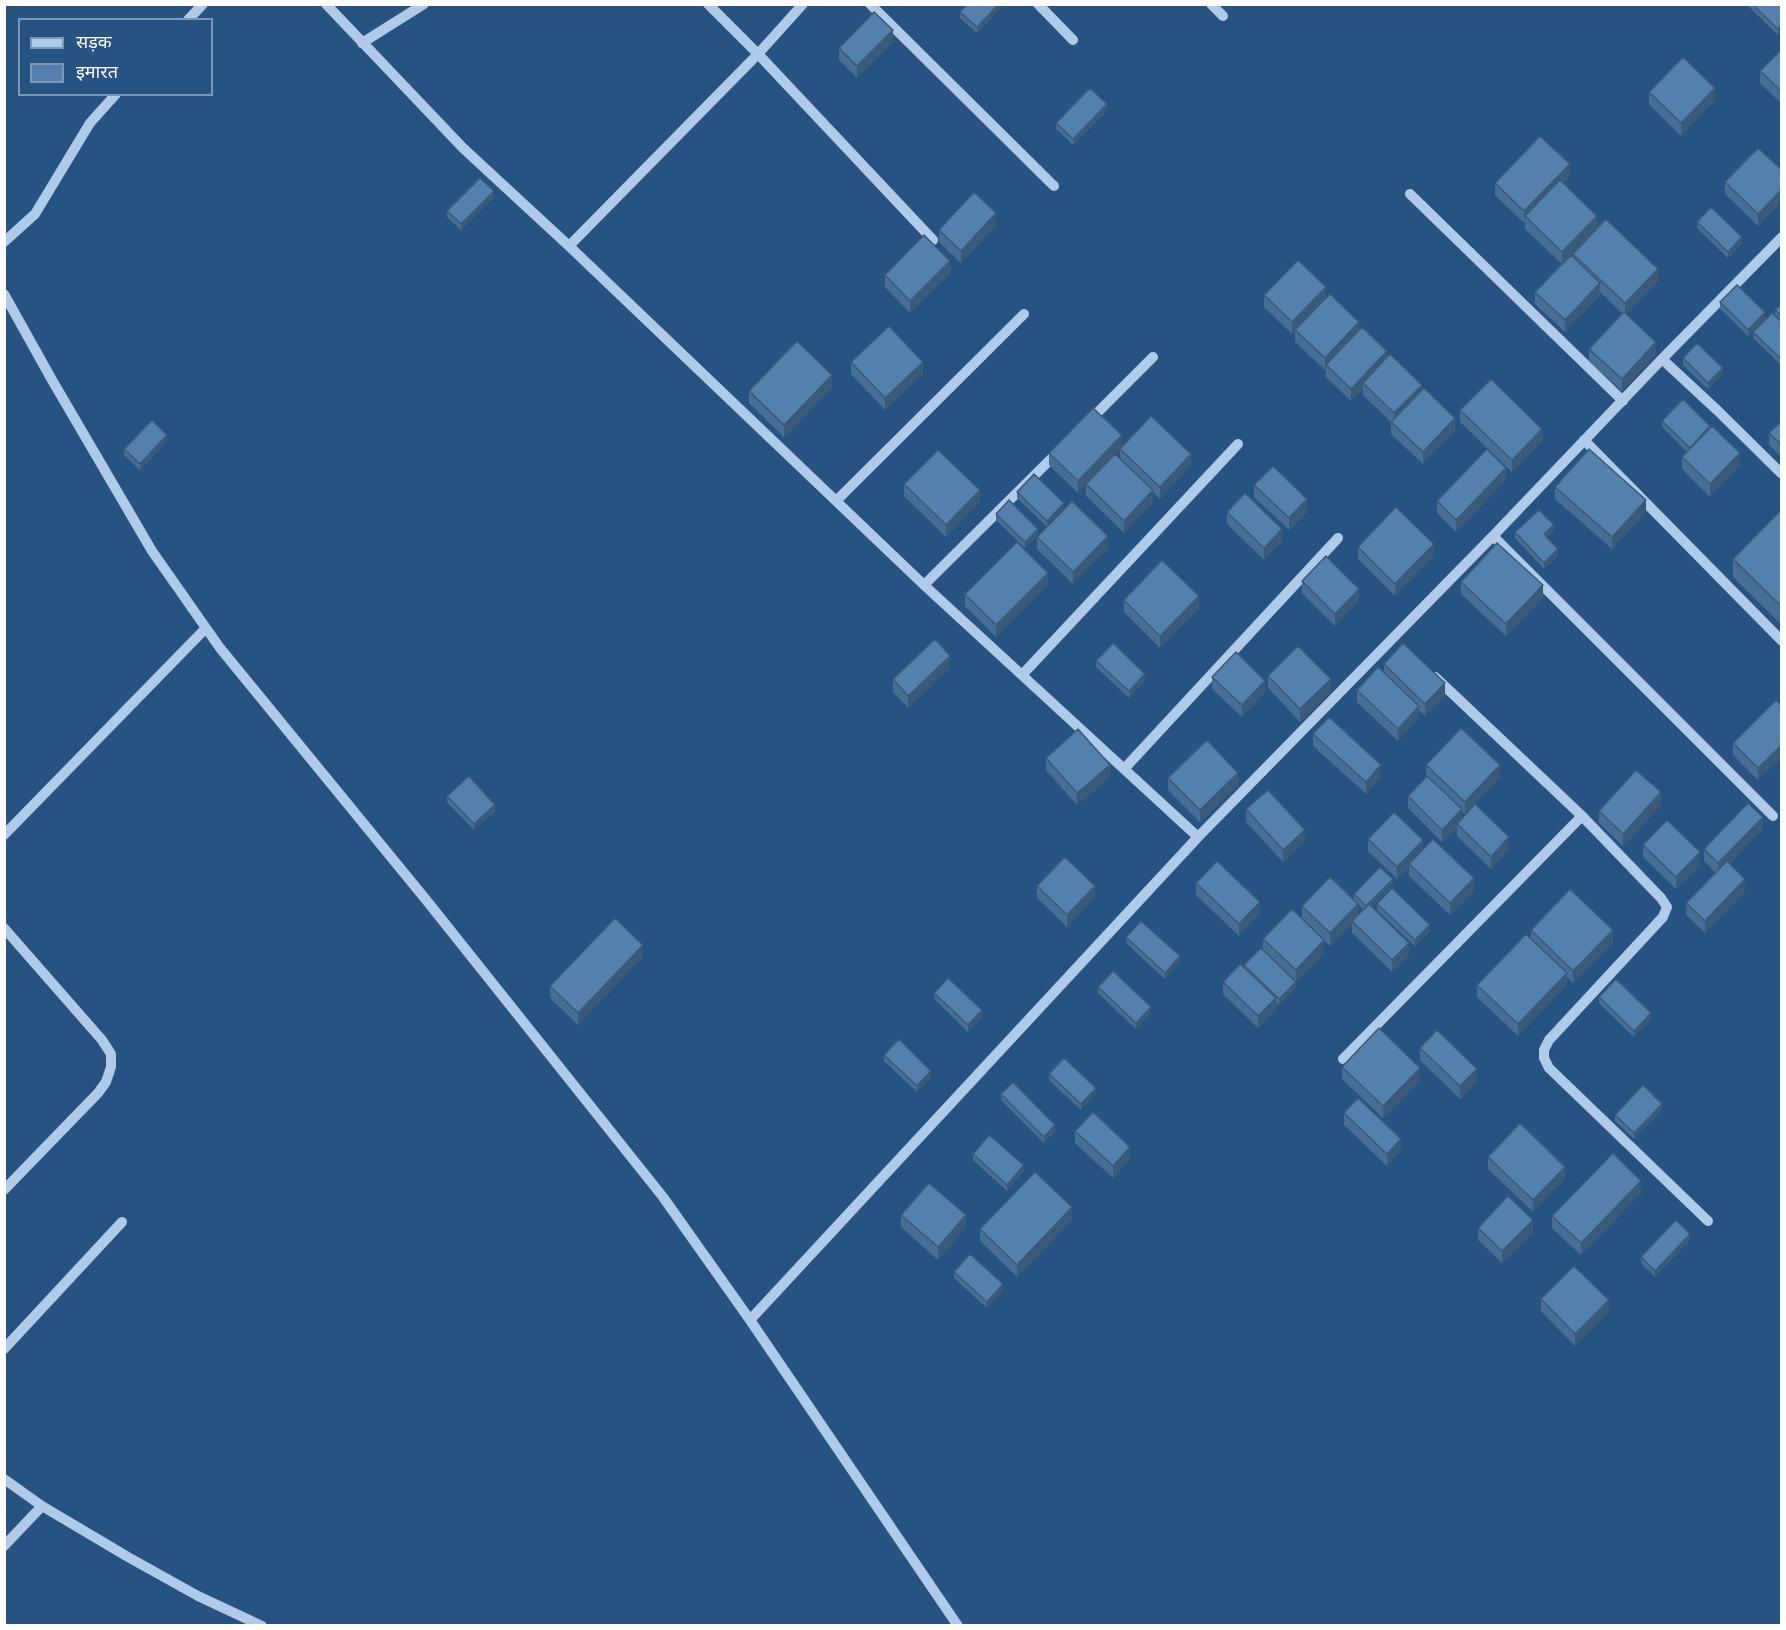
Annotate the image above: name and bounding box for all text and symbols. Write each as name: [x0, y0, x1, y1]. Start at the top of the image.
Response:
legend: [18, 18, 213, 96]
text: सड़क: [76, 31, 112, 52]
text: इमारत: [76, 61, 118, 82]

